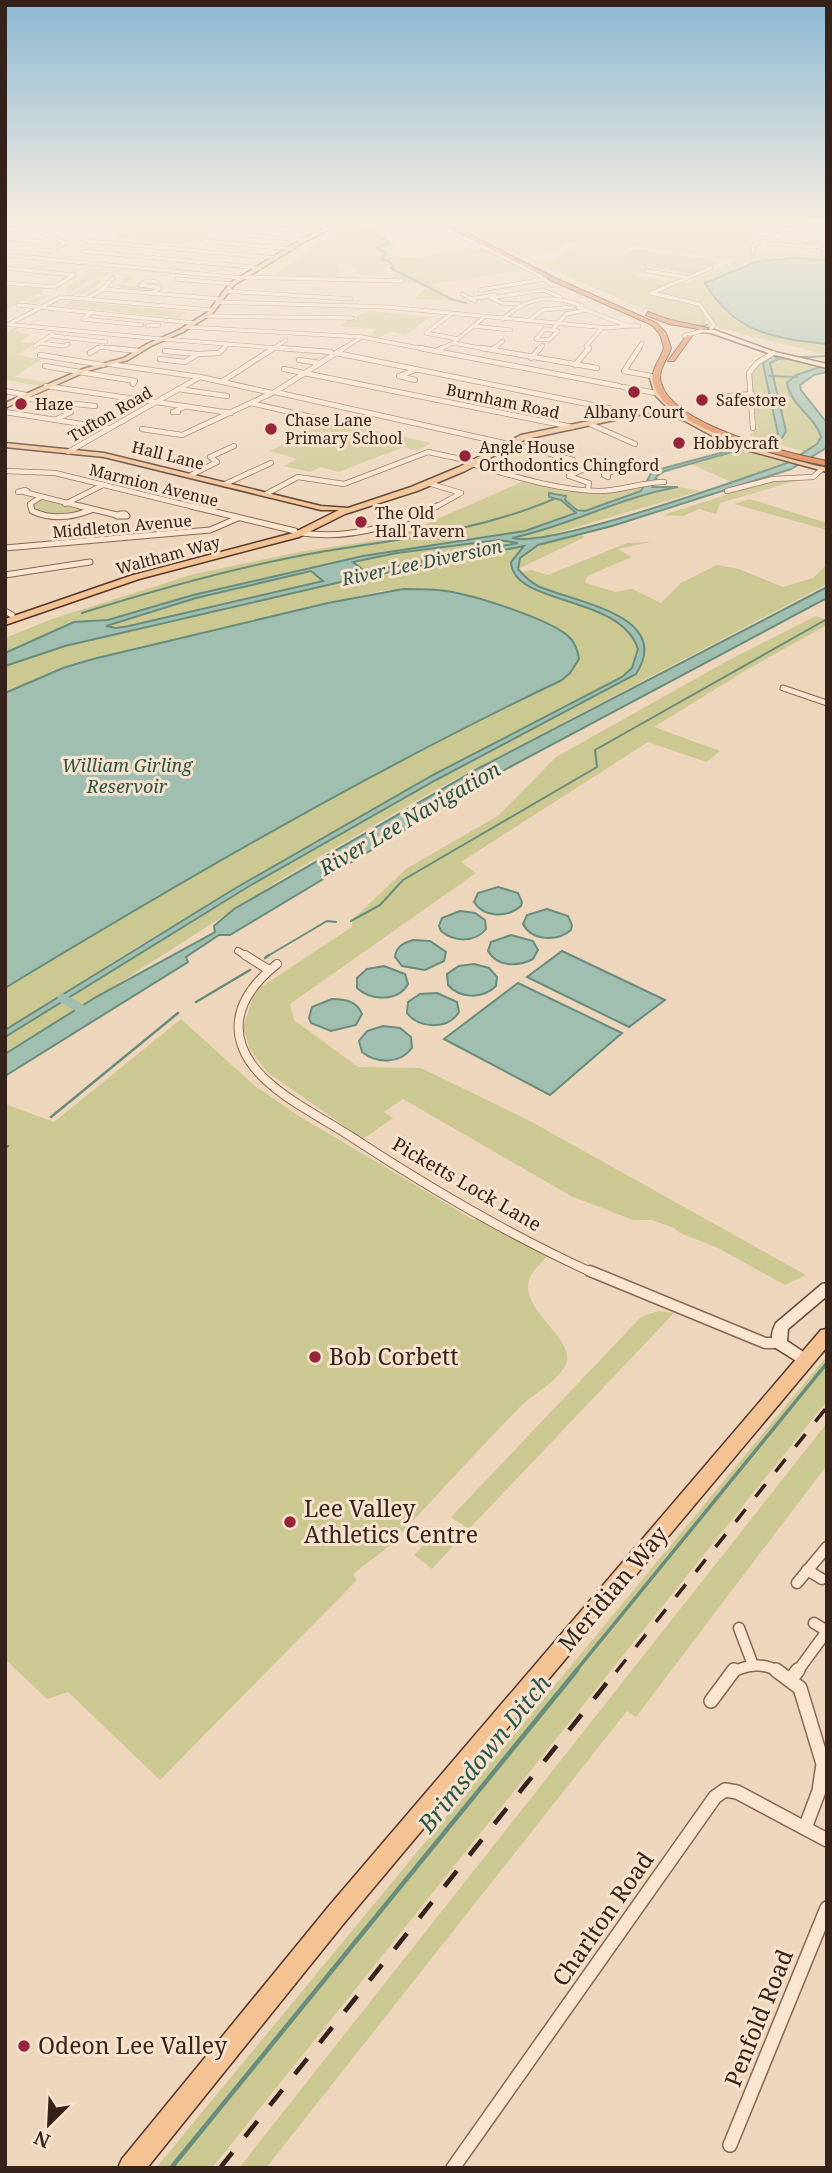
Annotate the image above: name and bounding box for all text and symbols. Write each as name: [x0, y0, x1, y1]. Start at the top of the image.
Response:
street label: Burnham Road: [444, 378, 562, 424]
street label: Tufton Road: [64, 381, 156, 447]
marker: Albany Court: [626, 384, 642, 400]
place label: Safestore: [716, 389, 786, 411]
marker: Safestore: [694, 392, 710, 408]
place label: Haze: [35, 393, 73, 415]
marker: Haze: [13, 396, 29, 412]
place label: Albany Court: [584, 401, 685, 423]
place label: Chase Lane Primary School: [285, 409, 402, 449]
marker: Chase Lane Primary School: [263, 421, 279, 437]
place label: Hobbycraft: [693, 432, 779, 454]
street label: Hall Lane: [130, 435, 206, 475]
marker: Hobbycraft: [671, 435, 687, 451]
place label: Angle House Orthodontics Chingford: [479, 436, 660, 476]
marker: Angle House Orthodontics Chingford: [457, 448, 473, 464]
street label: Marmion Avenue: [87, 458, 221, 512]
place label: The Old Hall Tavern: [375, 502, 465, 542]
street label: Middleton Avenue: [51, 509, 193, 543]
marker: The Old Hall Tavern: [353, 514, 369, 530]
street label: Waltham Way: [113, 530, 223, 579]
water label: River Lee Diversion: [339, 533, 504, 591]
water label: William Girling Reservoir: [62, 753, 193, 798]
water label: River Lee Navigation: [313, 755, 506, 882]
street label: Picketts Lock Lane: [388, 1131, 546, 1237]
place label: Bob Corbett: [329, 1340, 458, 1372]
marker: Bob Corbett: [307, 1349, 323, 1365]
place label: Lee Valley Athletics Centre: [304, 1492, 478, 1550]
marker: Lee Valley Athletics Centre: [282, 1514, 298, 1530]
street label: Meridian Way: [550, 1519, 674, 1658]
water label: Brimsdown Ditch: [409, 1667, 558, 1840]
street label: Charlton Road: [544, 1845, 660, 1992]
street label: Penfold Road: [716, 1944, 800, 2091]
place label: Odeon Lee Valley: [38, 2029, 227, 2061]
marker: Odeon Lee Valley: [16, 2038, 32, 2054]
north arrow: [14, 2089, 84, 2159]
text: N: [30, 2125, 54, 2154]

